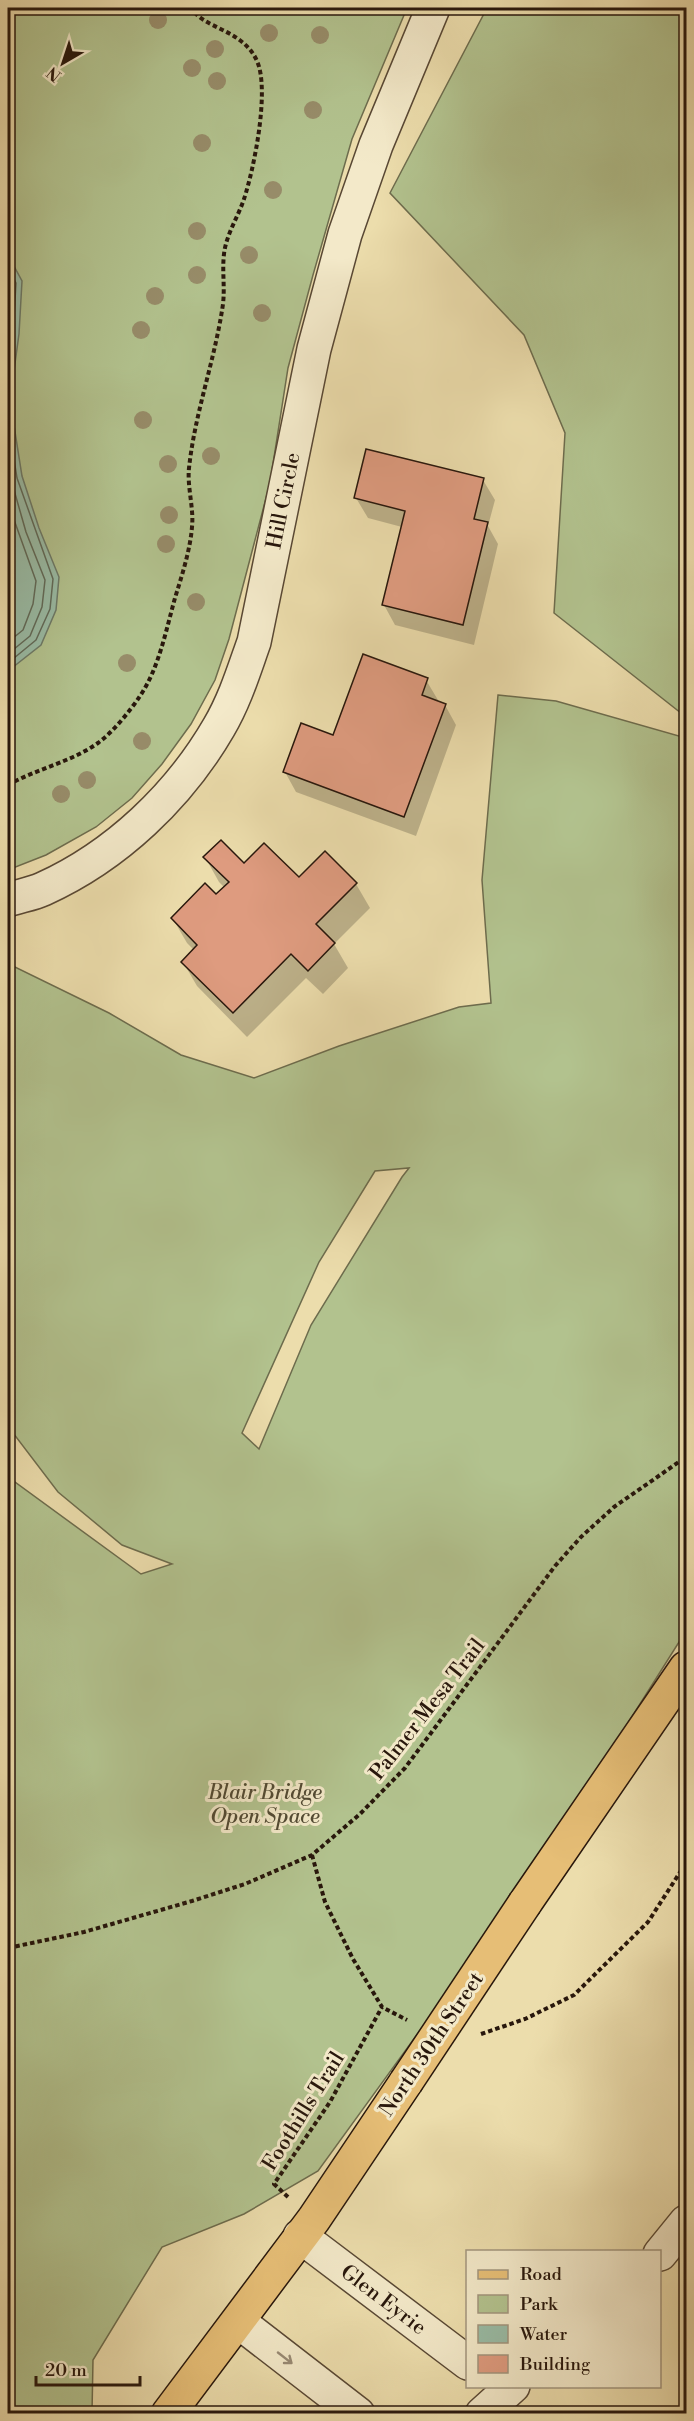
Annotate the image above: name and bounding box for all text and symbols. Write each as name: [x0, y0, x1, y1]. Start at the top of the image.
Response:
north arrow: [33, 33, 93, 93]
text: N: [43, 62, 65, 86]
street label: Hill Circle: [261, 450, 306, 551]
street label: Palmer Mesa Trail: [364, 1634, 491, 1786]
park label: Blair Bridge Open Space: [207, 1780, 322, 1830]
street label: North 30th Street: [374, 1967, 490, 2122]
street label: Foothills Trail: [257, 2047, 351, 2176]
legend: [466, 2250, 661, 2388]
street label: Glen Eyrie: [335, 2259, 431, 2341]
text: Road: [520, 2263, 563, 2286]
text: Park: [520, 2293, 559, 2316]
text: Water: [519, 2323, 568, 2346]
scale bar: [36, 2349, 140, 2387]
one-way arrow: [277, 2351, 293, 2364]
text: Building: [519, 2353, 591, 2376]
text: 20 m: [45, 2359, 87, 2382]

